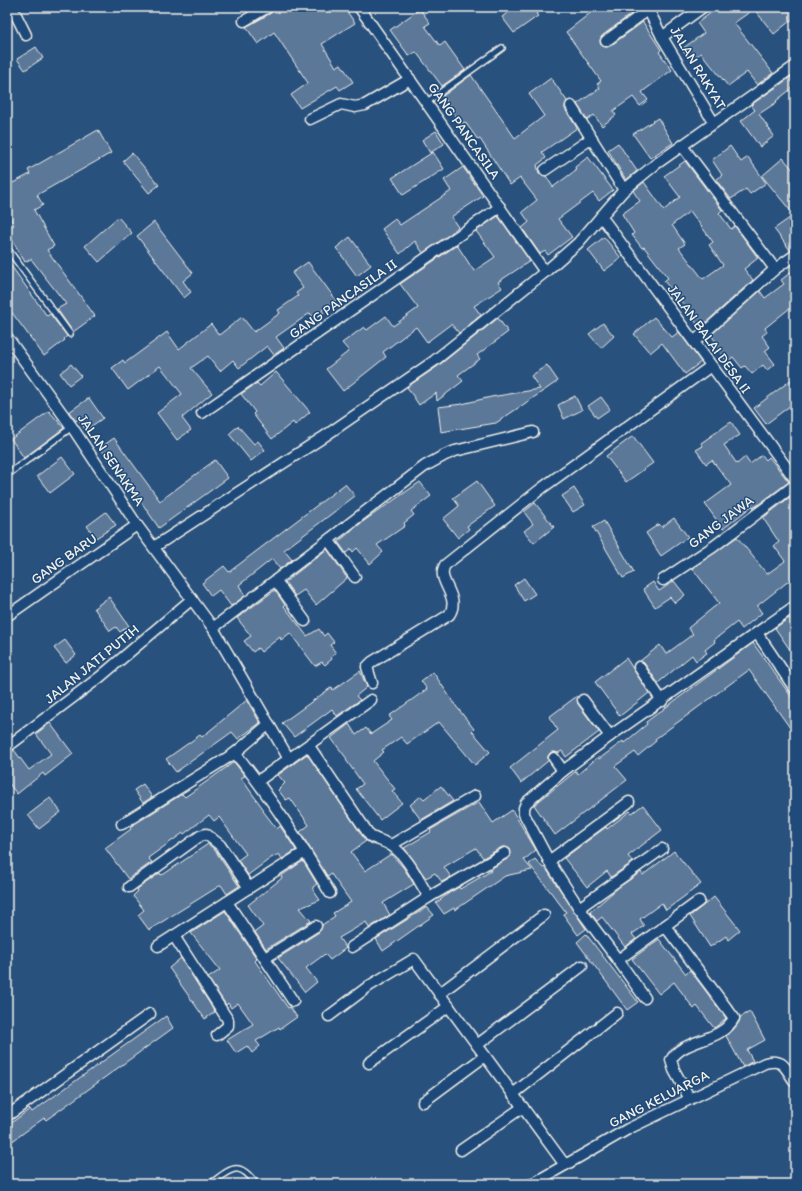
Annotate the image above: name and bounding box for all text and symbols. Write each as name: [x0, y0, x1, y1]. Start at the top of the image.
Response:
street label: JALAN RAKYAT: [666, 23, 730, 113]
street label: GANG PANCASILA: [424, 79, 504, 183]
street label: GANG PANCASILA II: [286, 255, 400, 343]
street label: JALAN BALAI DESA II: [664, 281, 754, 397]
street label: JALAN SENAKMA: [74, 411, 148, 509]
street label: GANG JAWA: [685, 492, 757, 552]
street label: GANG BARU: [28, 530, 100, 588]
street label: JALAN JATI PUTIH: [41, 621, 143, 707]
street label: GANG KELUARGA: [606, 1066, 712, 1132]

